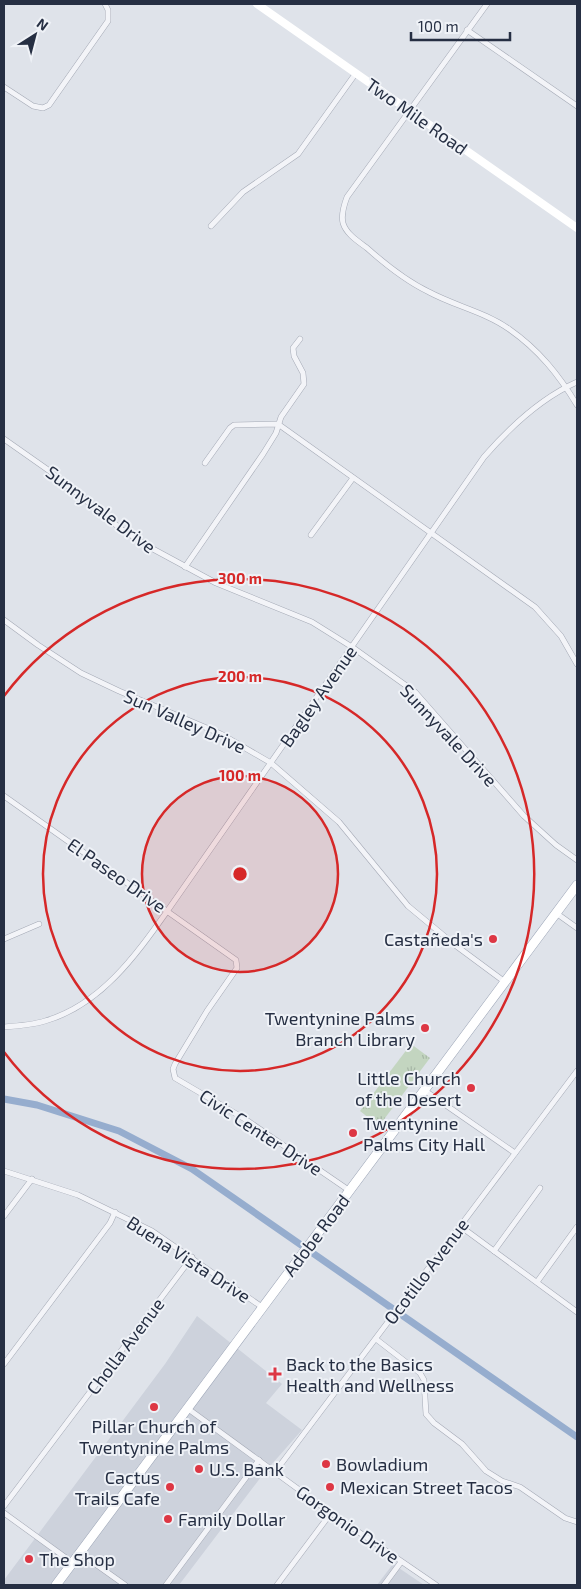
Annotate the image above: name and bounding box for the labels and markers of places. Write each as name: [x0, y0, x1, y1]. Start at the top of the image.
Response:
centre of rings: [231, 865, 249, 883]
place label: Castañeda's: [384, 928, 483, 950]
marker: Castañeda's: [487, 933, 499, 945]
place label: Twentynine Palms Branch Library: [265, 1007, 415, 1050]
marker: Twentynine Palms Branch Library: [419, 1022, 431, 1034]
place label: Little Church of the Desert: [355, 1067, 461, 1110]
marker: Little Church of the Desert: [465, 1082, 477, 1094]
place label: Twentynine Palms City Hall: [363, 1112, 486, 1155]
marker: Twentynine Palms City Hall: [347, 1127, 359, 1139]
place label: Back to the Basics Health and Wellness: [286, 1353, 454, 1396]
marker: Back to the Basics Health and Wellness: [268, 1367, 282, 1381]
marker: Pillar Church of Twentynine Palms: [148, 1401, 160, 1413]
place label: Pillar Church of Twentynine Palms: [79, 1415, 229, 1458]
place label: Bowladium: [336, 1453, 428, 1475]
place label: U.S. Bank: [209, 1458, 284, 1480]
marker: Bowladium: [320, 1458, 332, 1470]
marker: U.S. Bank: [193, 1463, 205, 1475]
place label: Cactus Trails Cafe: [75, 1466, 160, 1509]
place label: Mexican Street Tacos: [340, 1476, 513, 1498]
marker: Cactus Trails Cafe: [164, 1481, 176, 1493]
marker: Mexican Street Tacos: [324, 1481, 336, 1493]
place label: Family Dollar: [178, 1508, 285, 1530]
marker: Family Dollar: [162, 1513, 174, 1525]
place label: The Shop: [39, 1548, 115, 1570]
marker: The Shop: [23, 1553, 35, 1565]

